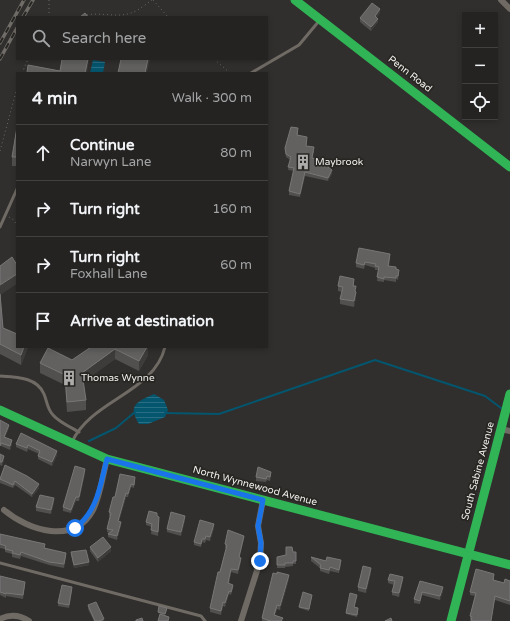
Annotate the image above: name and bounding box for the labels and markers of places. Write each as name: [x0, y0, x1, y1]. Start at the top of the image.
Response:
building icon: Maybrook: [294, 153, 312, 171]
place label: Maybrook: [315, 156, 364, 168]
building icon: Thomas Wynne: [60, 369, 78, 387]
place label: Thomas Wynne: [81, 372, 155, 384]

